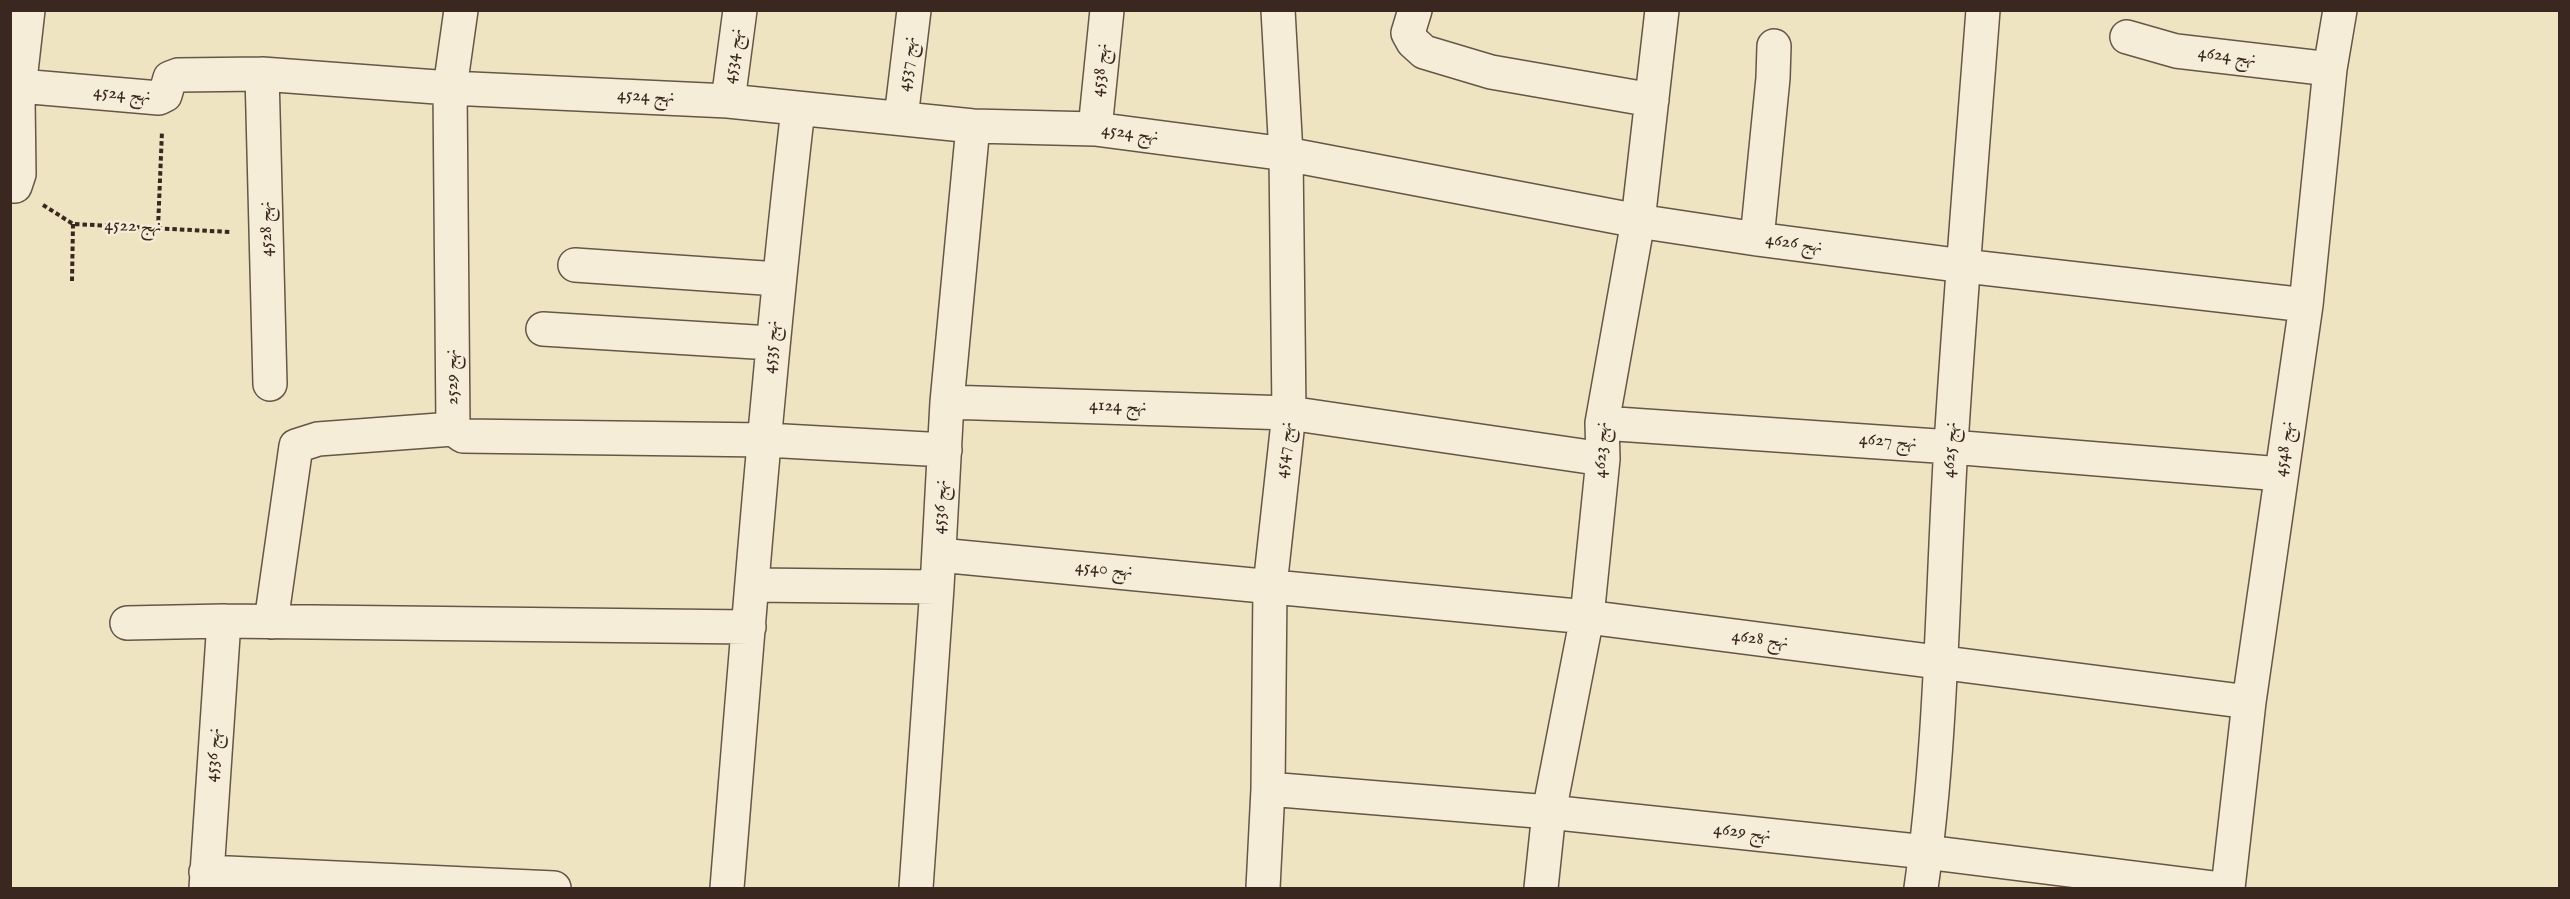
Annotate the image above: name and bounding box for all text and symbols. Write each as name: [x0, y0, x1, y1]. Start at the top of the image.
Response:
street label: نهج 4534: [719, 27, 749, 85]
street label: نهج 4537: [894, 35, 922, 93]
street label: نهج 4538: [1087, 42, 1115, 98]
street label: نهج 4624: [2197, 43, 2257, 71]
street label: نهج 4524: [92, 82, 152, 108]
street label: نهج 4524: [617, 85, 675, 109]
street label: نهج 4524: [1100, 120, 1160, 148]
street label: نهج 4528: [256, 201, 278, 257]
street label: نهج 4522: [104, 215, 162, 239]
street label: نهج 4626: [1764, 229, 1824, 259]
street label: نهج 4535: [759, 320, 785, 374]
street label: نهج 2529: [442, 349, 464, 405]
street label: نهج 4124: [1089, 395, 1147, 419]
street label: نهج 4548: [2270, 420, 2300, 478]
street label: نهج 4547: [1271, 421, 1299, 479]
street label: نهج 4623: [1590, 421, 1614, 479]
street label: نهج 4625: [1939, 421, 1963, 479]
street label: نهج 4627: [1858, 429, 1918, 455]
street label: نهج 4536: [929, 479, 953, 535]
street label: نهج 4540: [1074, 557, 1134, 583]
street label: نهج 4628: [1730, 626, 1790, 654]
street label: نهج 4536: [201, 727, 227, 783]
street label: نهج 4629: [1712, 819, 1772, 847]

